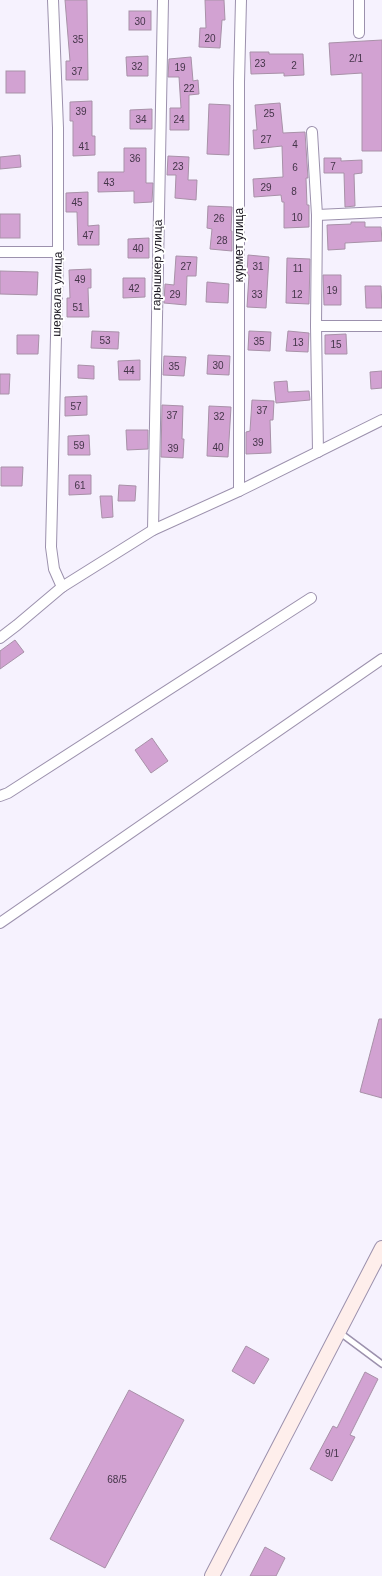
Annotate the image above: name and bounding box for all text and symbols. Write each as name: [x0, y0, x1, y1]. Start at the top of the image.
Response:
house number: 30: [134, 16, 146, 27]
house number: 20: [204, 33, 216, 44]
house number: 35: [72, 34, 84, 45]
house number: 2/1: [349, 53, 363, 64]
house number: 23: [254, 58, 266, 69]
house number: 2: [291, 60, 297, 71]
house number: 32: [131, 61, 143, 72]
house number: 19: [174, 62, 186, 73]
house number: 37: [71, 66, 83, 77]
house number: 22: [183, 83, 195, 94]
house number: 39: [75, 106, 87, 117]
house number: 25: [263, 108, 275, 119]
house number: 34: [135, 114, 147, 125]
house number: 24: [173, 114, 185, 125]
house number: 27: [260, 134, 272, 145]
house number: 4: [292, 139, 298, 150]
house number: 41: [78, 141, 90, 152]
house number: 36: [129, 153, 141, 164]
house number: 23: [172, 161, 184, 172]
house number: 7: [330, 161, 336, 172]
house number: 6: [292, 162, 298, 173]
house number: 43: [103, 177, 115, 188]
house number: 29: [260, 182, 272, 193]
house number: 8: [291, 186, 297, 197]
house number: 45: [71, 197, 83, 208]
street label: курмет улица: [232, 208, 246, 282]
house number: 10: [291, 212, 303, 223]
house number: 26: [213, 213, 225, 224]
street label: гарышкер улица: [149, 219, 165, 311]
house number: 47: [82, 230, 94, 241]
house number: 28: [216, 235, 228, 246]
house number: 40: [132, 243, 144, 254]
street label: шеркала улица: [49, 251, 65, 337]
house number: 27: [180, 261, 192, 272]
house number: 31: [252, 261, 264, 272]
house number: 11: [293, 263, 304, 274]
house number: 49: [74, 274, 86, 285]
house number: 42: [128, 283, 140, 294]
house number: 19: [326, 285, 338, 296]
house number: 29: [169, 289, 181, 300]
house number: 33: [251, 289, 263, 300]
house number: 12: [291, 289, 303, 300]
house number: 51: [72, 302, 84, 313]
house number: 53: [99, 335, 111, 346]
house number: 35: [253, 336, 265, 347]
house number: 13: [292, 337, 304, 348]
house number: 15: [330, 339, 342, 350]
house number: 30: [212, 360, 224, 371]
house number: 35: [168, 361, 180, 372]
house number: 44: [123, 365, 135, 376]
house number: 57: [70, 401, 82, 412]
house number: 37: [256, 405, 268, 416]
house number: 37: [166, 410, 178, 421]
house number: 32: [213, 411, 225, 422]
house number: 39: [252, 437, 264, 448]
house number: 59: [73, 440, 85, 451]
house number: 40: [212, 442, 224, 453]
house number: 39: [167, 443, 179, 454]
house number: 61: [74, 480, 86, 491]
house number: 9/1: [325, 1448, 339, 1459]
house number: 68/5: [107, 1474, 127, 1485]

